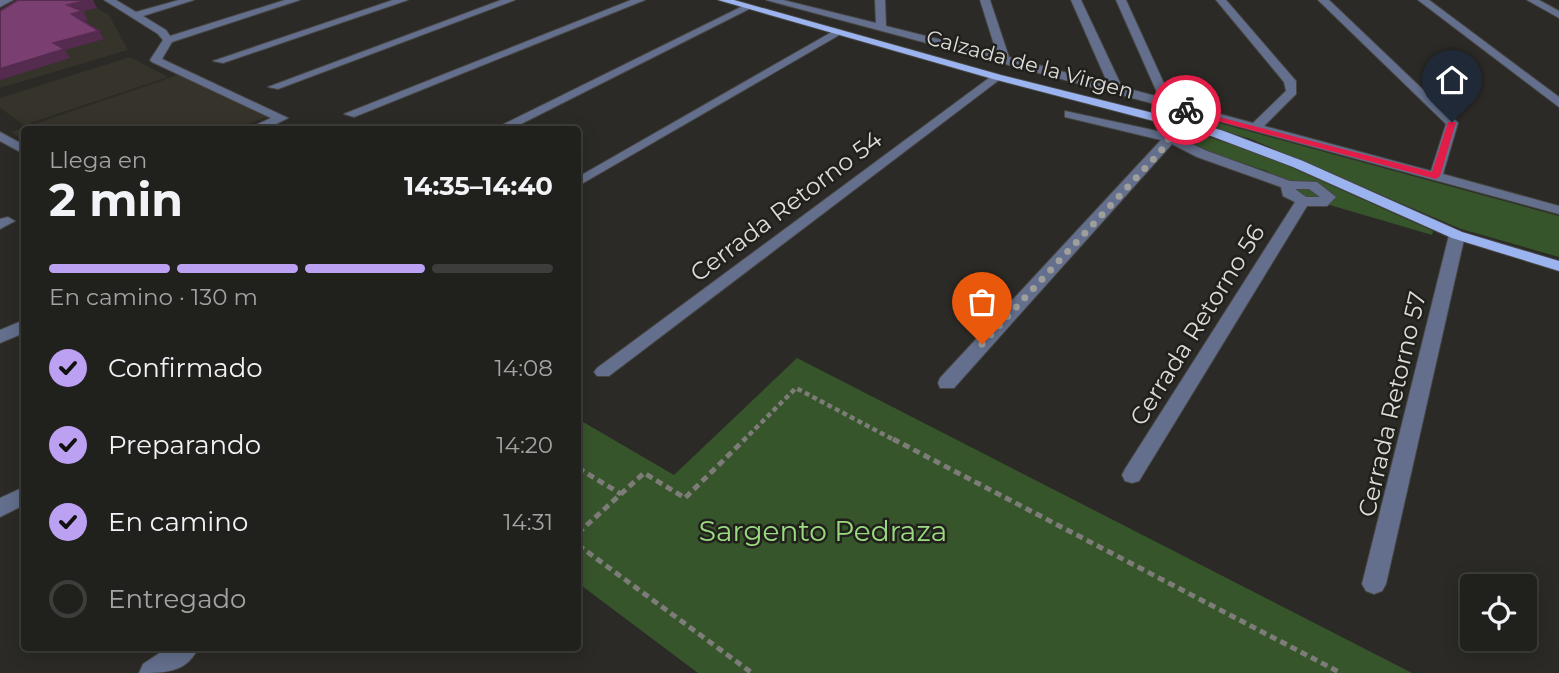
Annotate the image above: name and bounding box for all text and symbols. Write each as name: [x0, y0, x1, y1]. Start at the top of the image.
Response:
street label: Calzada de la Virgen: [924, 24, 1136, 104]
pin: [1422, 50, 1482, 122]
icon: home: [1433, 61, 1471, 99]
courier: [1151, 75, 1221, 145]
icon: bike: [1167, 91, 1205, 129]
street label: Cerrada Retorno 54: [684, 124, 888, 288]
text: Llega en: [49, 146, 147, 174]
text: 14:35–14:40: [404, 170, 553, 202]
text: 2 min: [49, 171, 183, 228]
street label: Cerrada Retorno 56: [1123, 219, 1271, 431]
pin: [952, 272, 1012, 344]
text: En camino · 130 m: [49, 283, 258, 311]
icon: bag: [963, 283, 1001, 321]
street label: Cerrada Retorno 57: [1352, 288, 1432, 520]
icon: check: [49, 349, 87, 387]
text: Confirmado: [108, 352, 263, 384]
text: 14:08: [495, 354, 553, 382]
icon: check: [49, 426, 87, 464]
text: Preparando: [108, 429, 261, 461]
text: 14:20: [496, 431, 553, 459]
icon: check: [49, 503, 87, 541]
text: En camino: [108, 506, 248, 538]
text: 14:31: [503, 508, 553, 536]
park label: Sargento Pedraza: [699, 514, 947, 548]
map controls: [1460, 574, 1537, 651]
button: locate: [1460, 574, 1537, 651]
text: Entregado: [108, 583, 246, 615]

